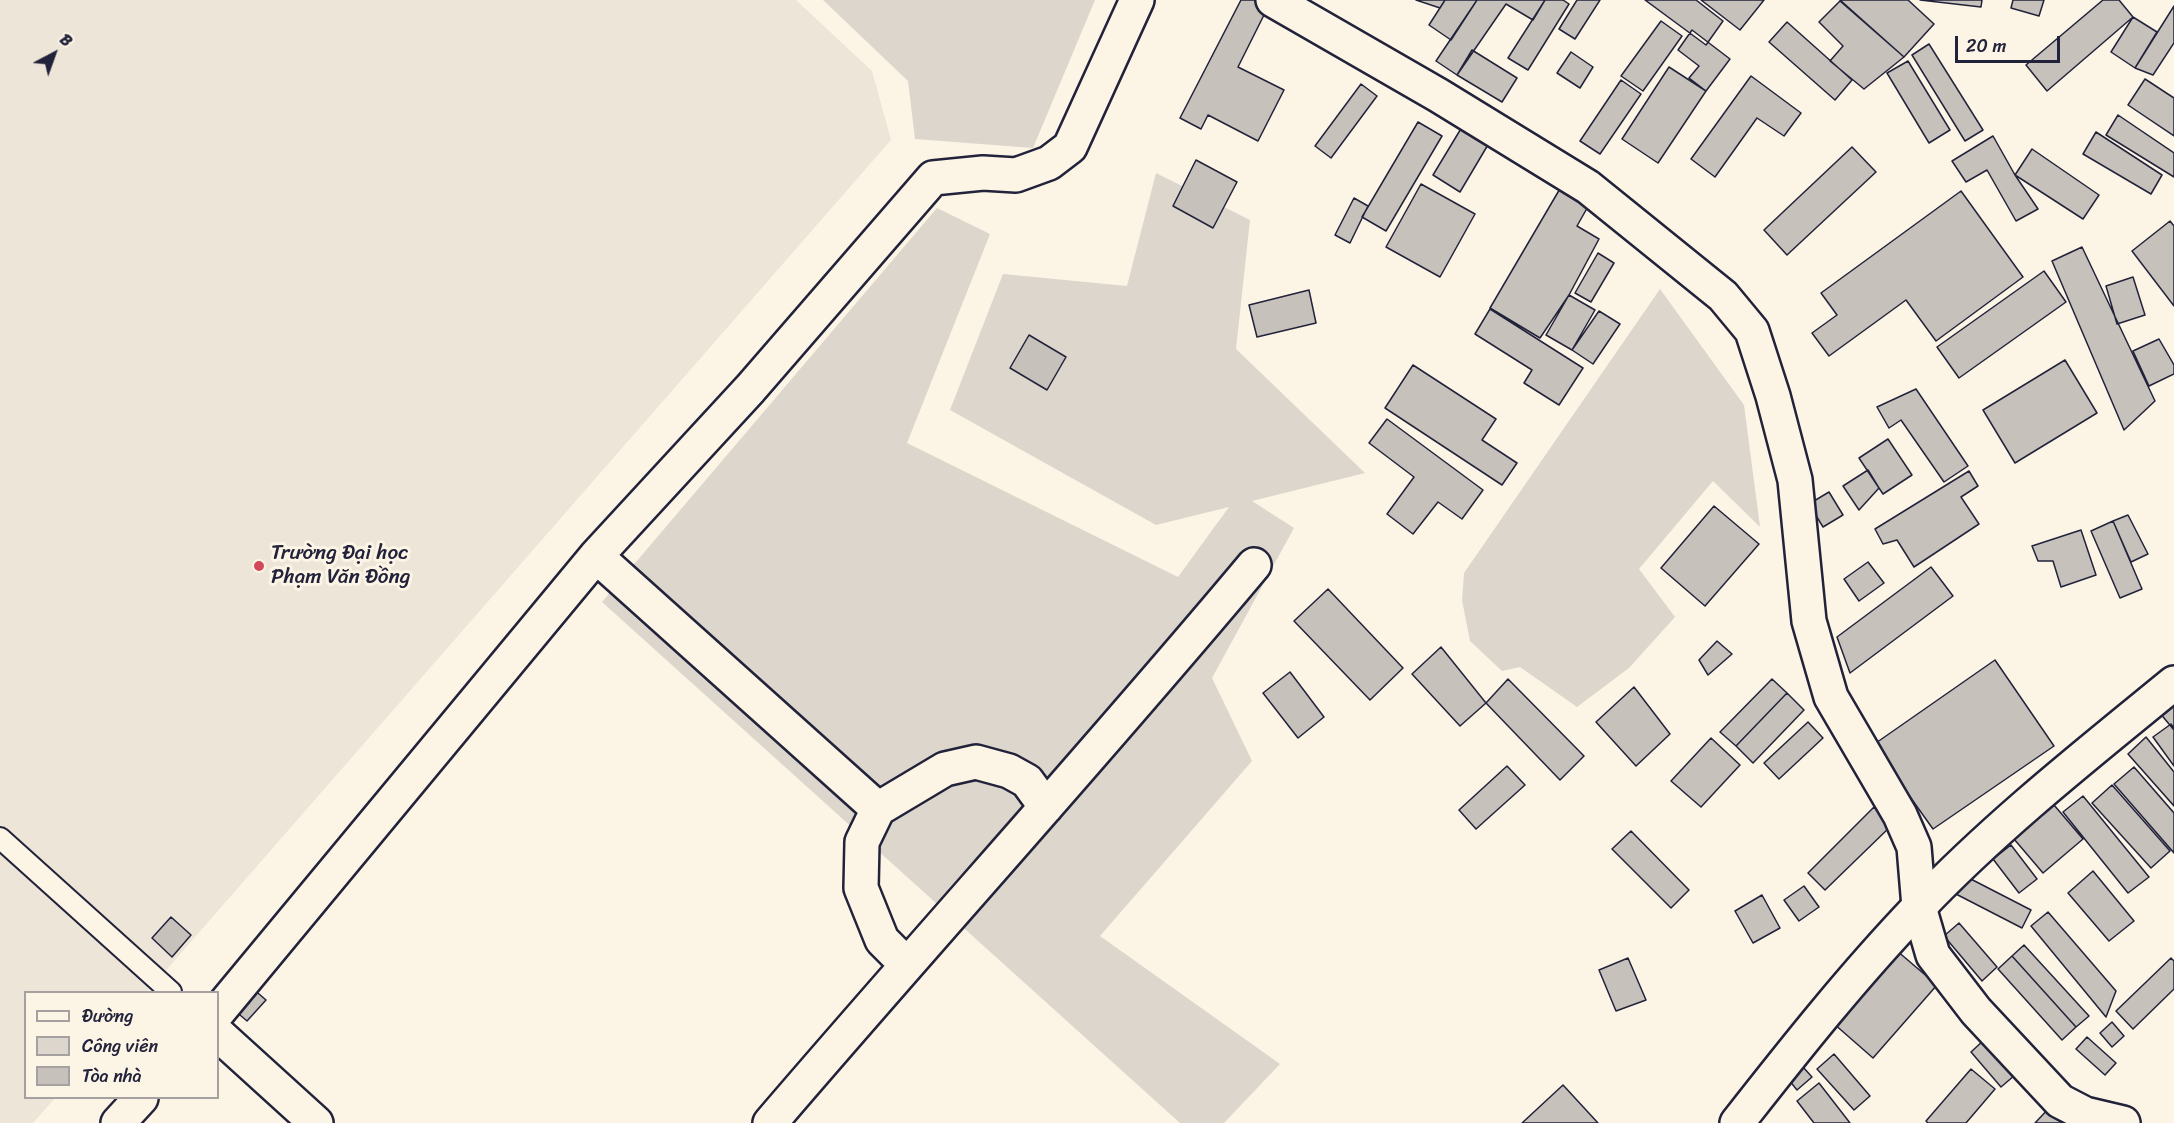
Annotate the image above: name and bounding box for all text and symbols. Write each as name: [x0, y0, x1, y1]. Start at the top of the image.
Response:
north arrow: [24, 24, 84, 84]
scale bar: [1958, 24, 2063, 62]
text: B: [53, 26, 79, 54]
text: 20 m: [1966, 30, 2006, 62]
place label: Trường Đại học Phạm Văn Đồng: [271, 541, 410, 591]
marker: Trường Đại học Phạm Văn Đồng: [252, 559, 266, 573]
legend: [24, 991, 219, 1099]
text: Đường: [82, 1000, 133, 1032]
text: Công viên: [82, 1030, 158, 1062]
text: Tòa nhà: [82, 1060, 141, 1092]

